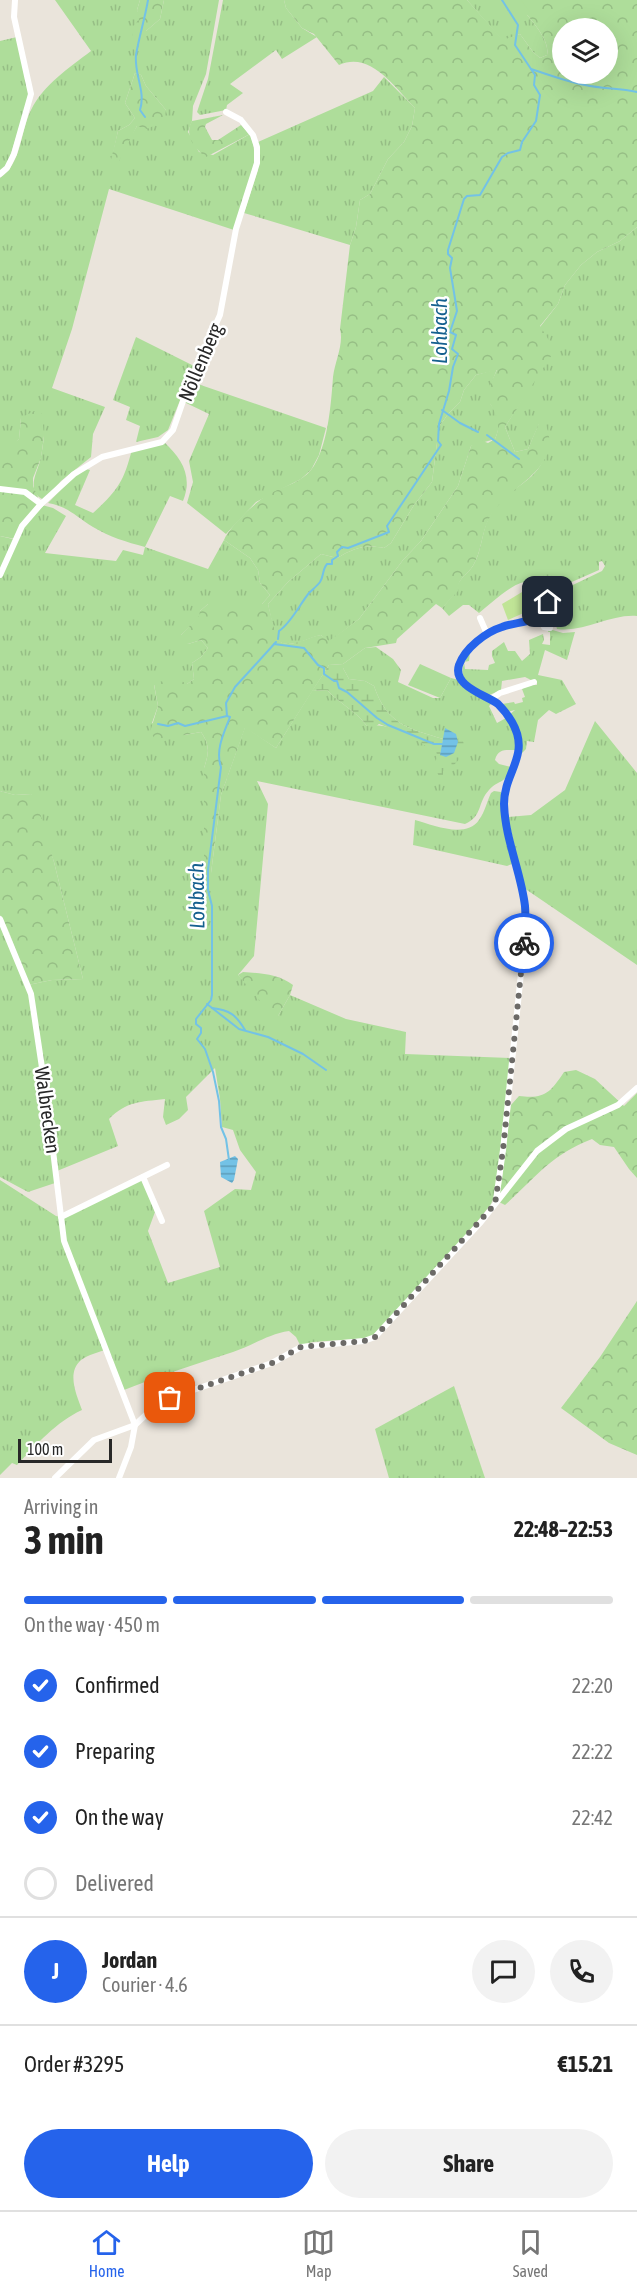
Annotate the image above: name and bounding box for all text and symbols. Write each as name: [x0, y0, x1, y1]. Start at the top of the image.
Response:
map controls: [552, 18, 618, 84]
button: layers: [552, 18, 618, 84]
water label: Lohbach: [427, 298, 451, 364]
street label: Nöllenberg: [173, 319, 227, 405]
pin: [522, 576, 573, 627]
icon: home: [531, 585, 564, 618]
water label: Lohbach: [183, 863, 209, 929]
courier: [494, 913, 554, 973]
icon: bike: [508, 927, 541, 960]
street label: Walbrecken: [31, 1065, 65, 1155]
pin: [144, 1372, 195, 1423]
icon: bag: [153, 1381, 186, 1414]
scale bar: [18, 1436, 112, 1464]
text: 100 m: [27, 1440, 63, 1458]
text: Arriving in: [24, 1495, 98, 1518]
text: 22:48–22:53: [514, 1516, 613, 1542]
text: 3 min: [24, 1518, 104, 1562]
text: On the way · 450 m: [24, 1613, 160, 1636]
icon: check: [24, 1669, 57, 1702]
text: Confirmed: [75, 1672, 160, 1698]
text: 22:20: [572, 1674, 613, 1697]
icon: check: [24, 1735, 57, 1768]
text: Preparing: [75, 1738, 155, 1764]
text: 22:22: [572, 1740, 613, 1763]
icon: check: [24, 1801, 57, 1834]
text: On the way: [75, 1804, 164, 1830]
text: 22:42: [572, 1806, 613, 1829]
text: Delivered: [75, 1870, 154, 1896]
button: chat: [472, 1940, 535, 2003]
button: phone: [550, 1940, 613, 2003]
text: Jordan: [102, 1947, 157, 1973]
text: J: [52, 1958, 59, 1984]
text: Courier · 4.6: [102, 1973, 188, 1996]
text: Order #3295: [24, 2051, 124, 2077]
text: €15.21: [558, 2051, 613, 2077]
button: Help: [24, 2129, 313, 2198]
button: Share: [325, 2129, 613, 2198]
tab: Home: [89, 2226, 124, 2280]
tab: Map: [302, 2226, 335, 2280]
tab: Saved: [513, 2226, 548, 2280]

